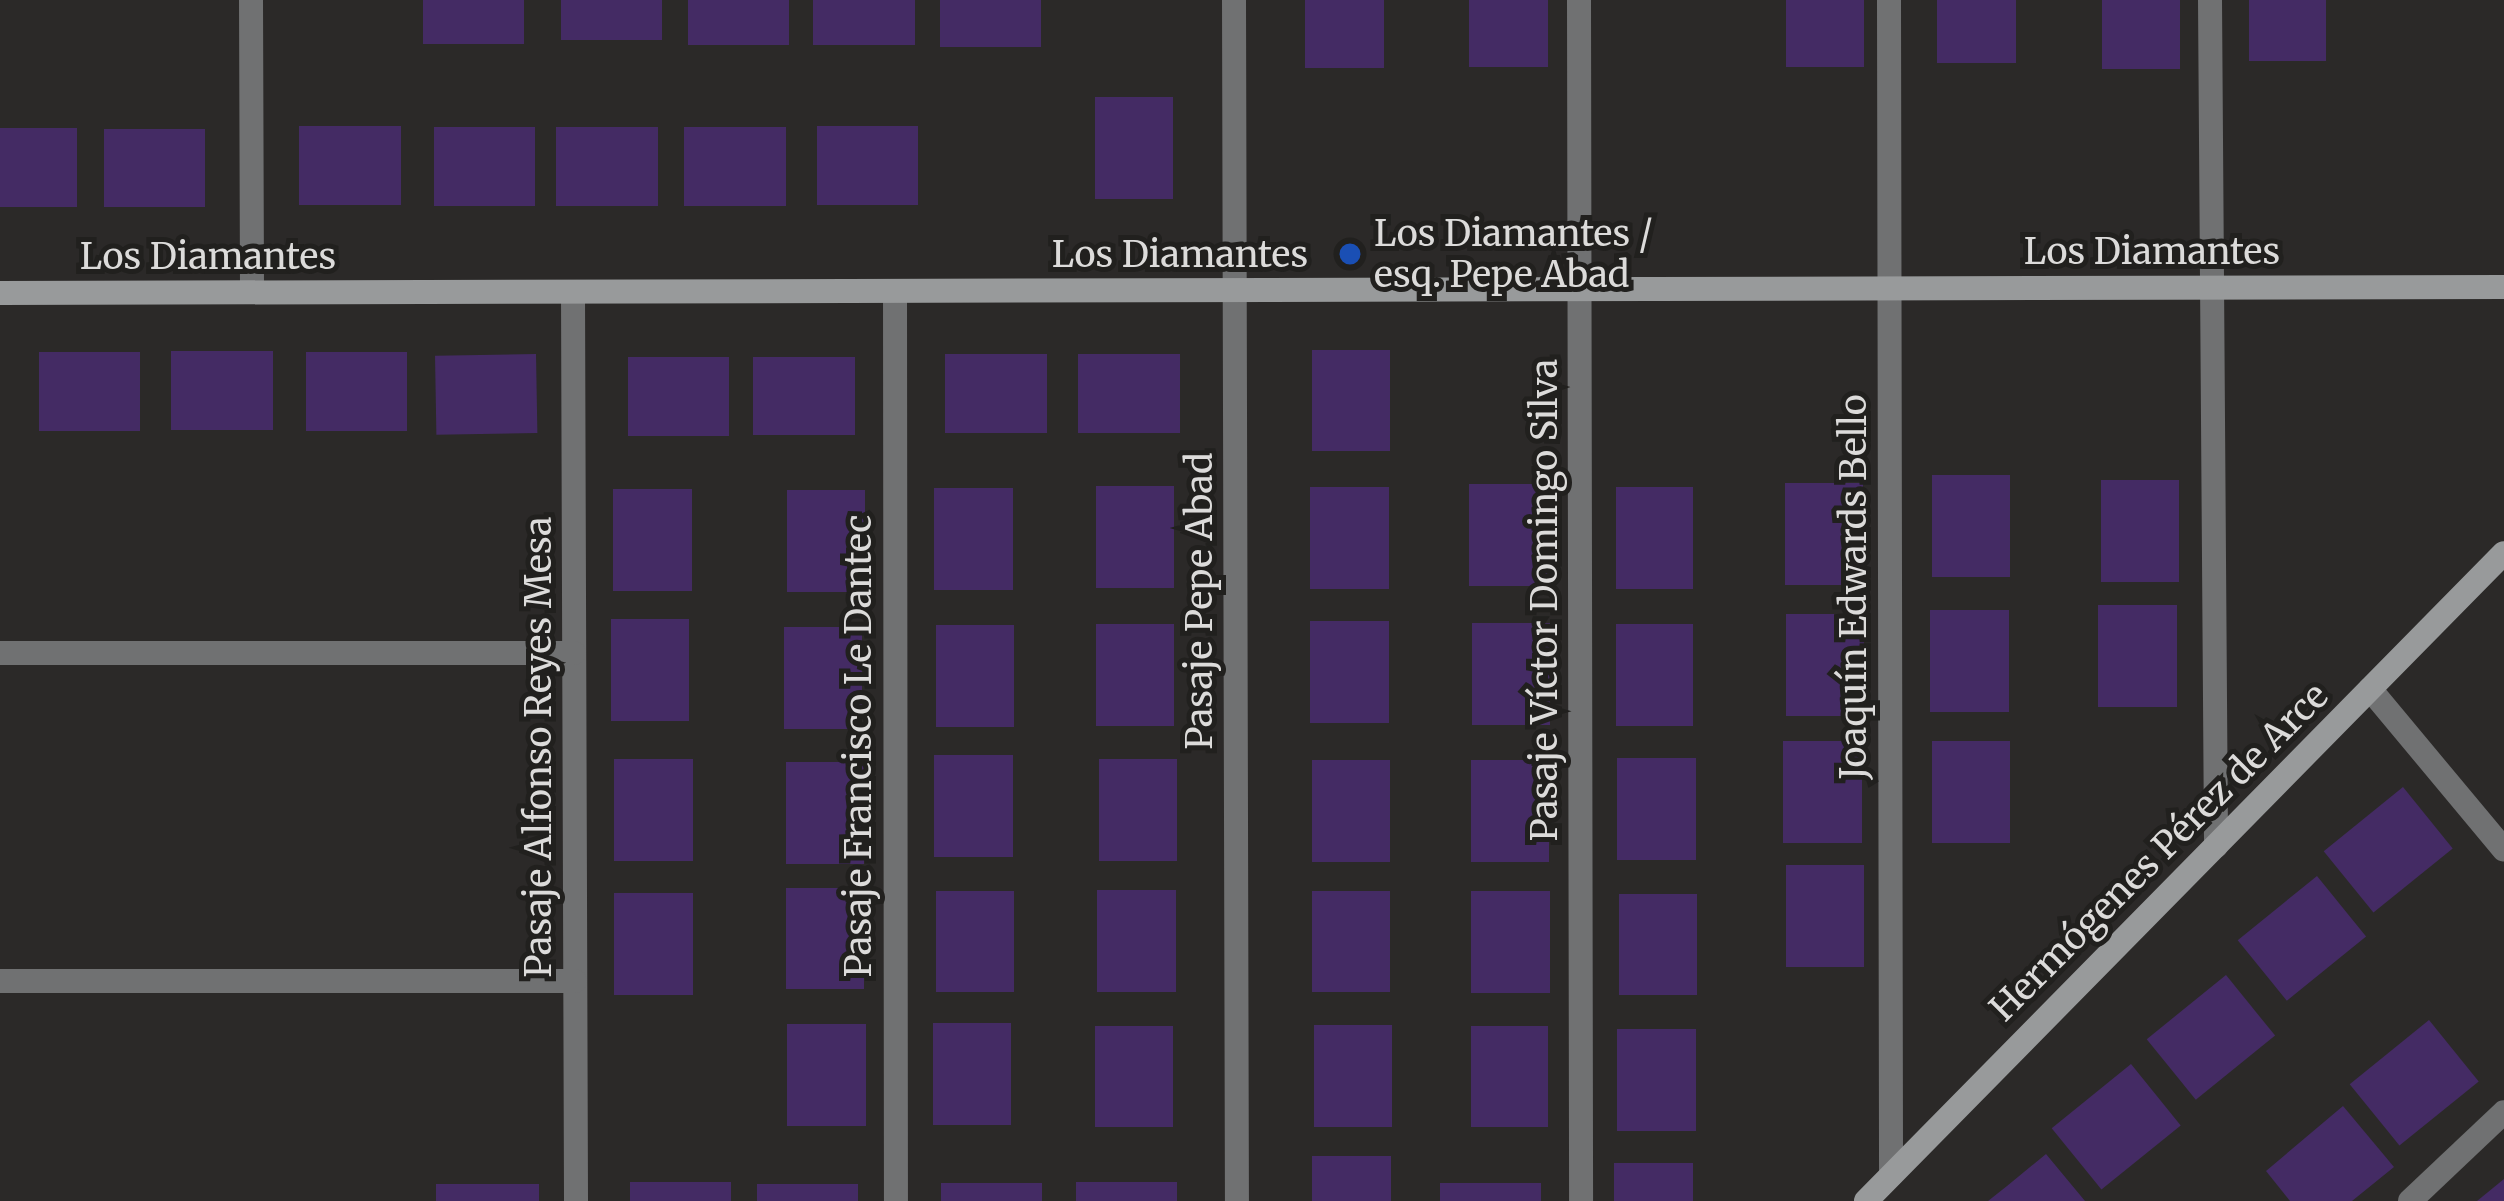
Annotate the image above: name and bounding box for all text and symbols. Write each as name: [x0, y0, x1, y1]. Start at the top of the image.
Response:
place label: Los Diamantes / esq. Pepe Abad: [1374, 211, 1653, 296]
street label: Los Diamantes: [2024, 230, 2280, 274]
street label: Los Diamantes: [1052, 233, 1308, 277]
street label: Los Diamantes: [80, 235, 336, 279]
marker: Los Diamantes / esq. Pepe Abad: [1337, 241, 1363, 267]
street label: Pasaje Víctor Domingo Silva: [1523, 359, 1567, 841]
street label: Joaquín Edwards Bello: [1832, 394, 1876, 780]
street label: Pasaje Pepe Abad: [1178, 452, 1222, 750]
street label: Pasaje Francisco Le Dantec: [837, 514, 881, 978]
street label: Pasaje Alfonso Reyes Mesa: [517, 516, 561, 978]
street label: Hermógenes Pérez de Arce: [1981, 674, 2337, 1030]

